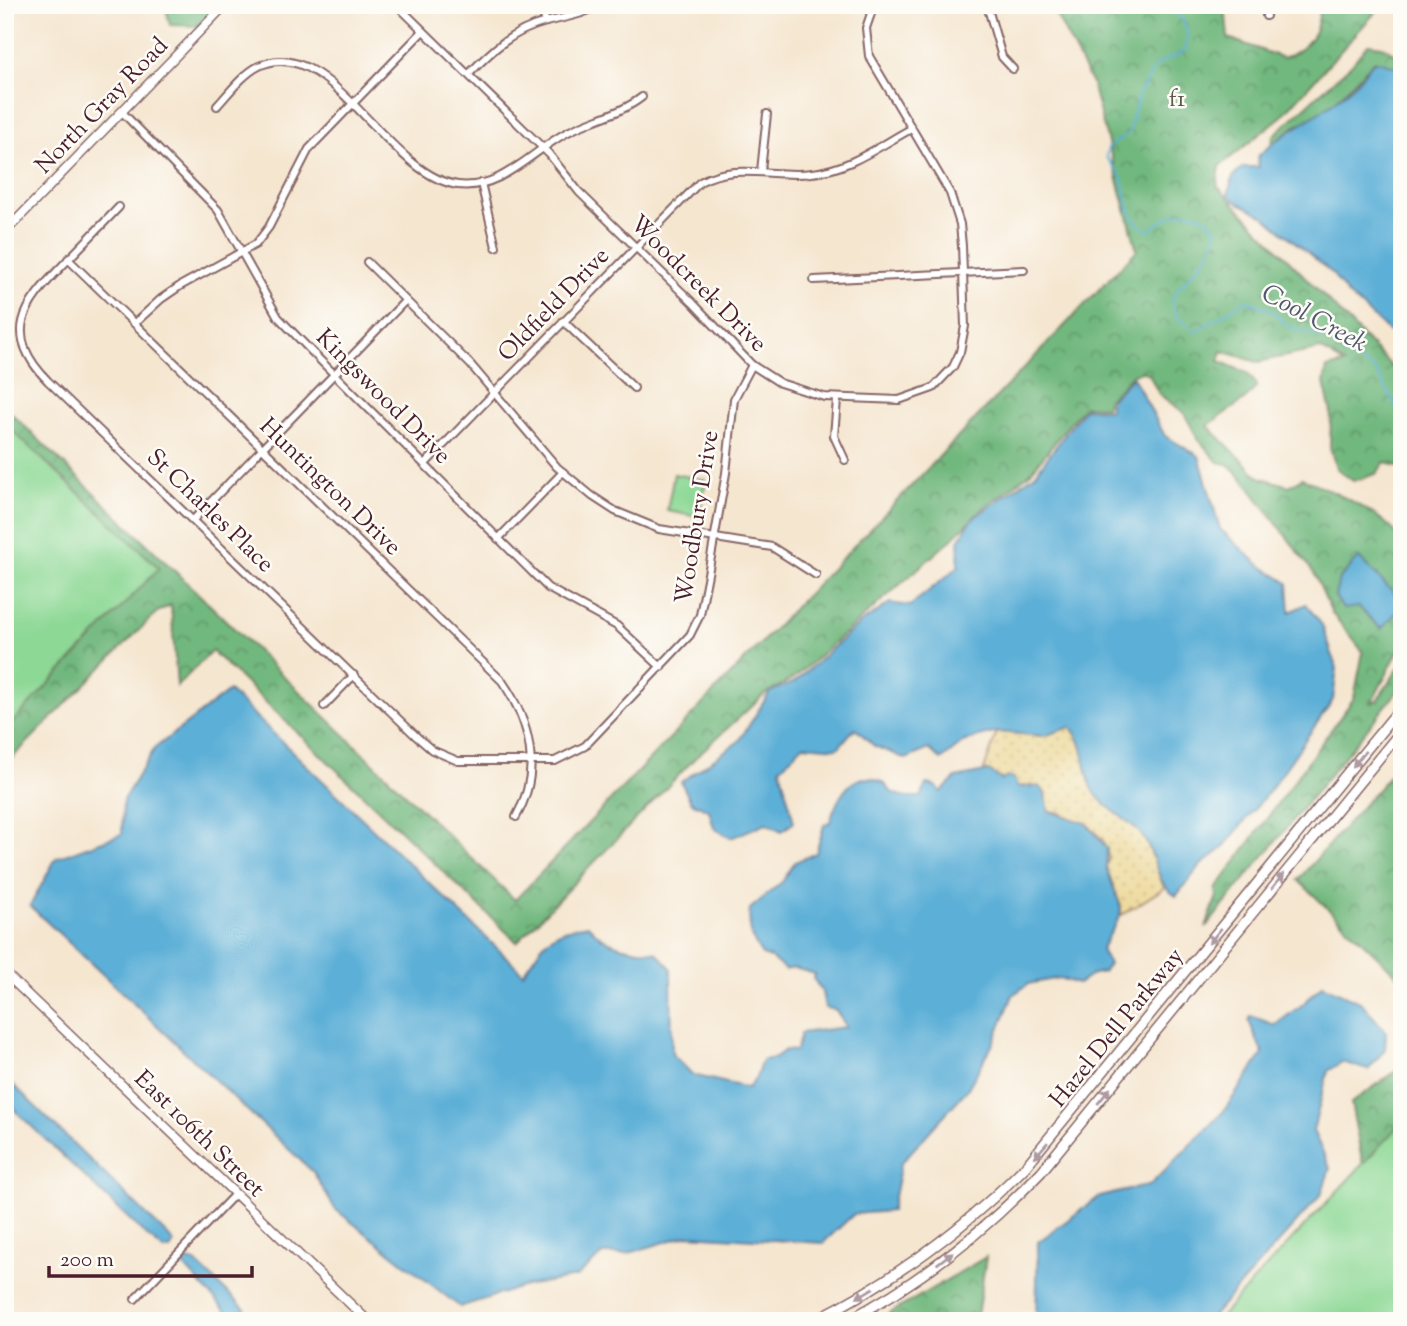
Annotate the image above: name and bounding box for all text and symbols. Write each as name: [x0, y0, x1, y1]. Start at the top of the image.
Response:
street label: North Gray Road: [28, 30, 177, 182]
park label: f1: [1169, 83, 1185, 117]
street label: Woodcreek Drive: [621, 208, 774, 361]
street label: Oldfield Drive: [491, 241, 618, 370]
water label: Cool Creek: [1254, 276, 1373, 363]
street label: Kingswood Drive: [307, 322, 458, 473]
street label: Huntington Drive: [251, 411, 408, 564]
street label: Woodbury Drive: [667, 428, 728, 606]
street label: St Charles Place: [138, 442, 281, 581]
one-way arrow: [1352, 750, 1367, 767]
one-way arrow: [1271, 873, 1286, 891]
one-way arrow: [1208, 926, 1223, 944]
street label: Hazel Dell Parkway: [1042, 941, 1193, 1115]
street label: East 106th Street: [126, 1063, 272, 1206]
one-way arrow: [1097, 1088, 1112, 1106]
one-way arrow: [1033, 1141, 1049, 1158]
scale bar: [49, 1235, 252, 1279]
text: 200 m: [60, 1246, 114, 1276]
one-way arrow: [936, 1251, 954, 1266]
one-way arrow: [856, 1287, 875, 1299]

